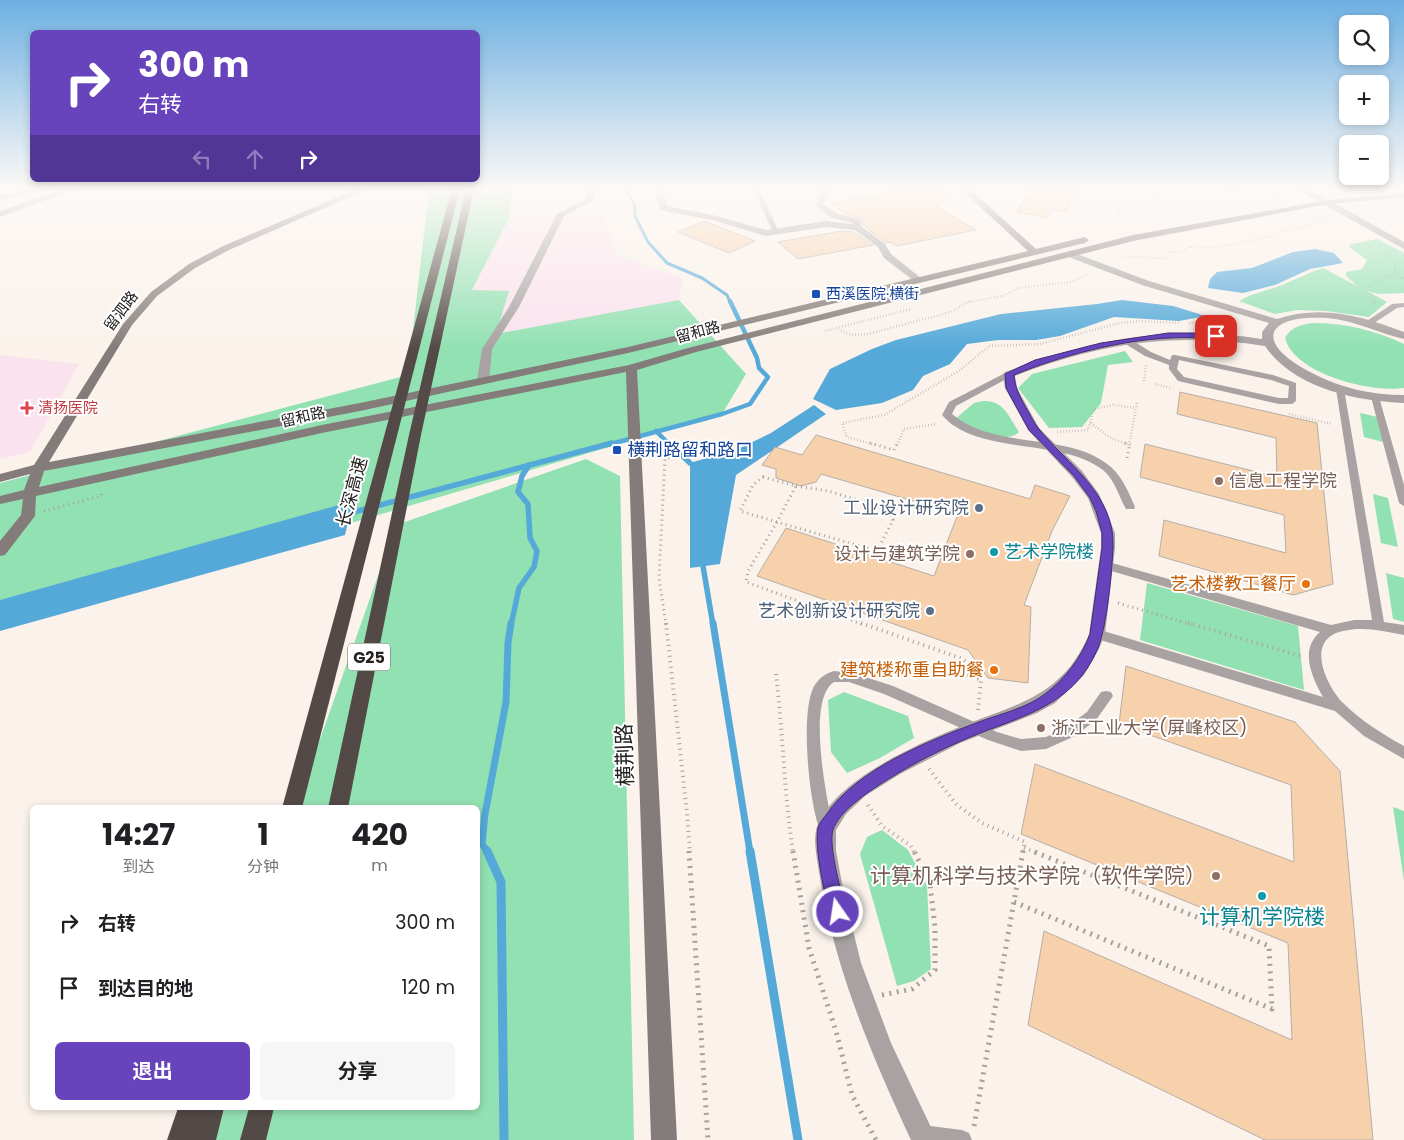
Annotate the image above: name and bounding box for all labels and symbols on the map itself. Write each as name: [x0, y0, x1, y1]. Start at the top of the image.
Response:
place label: 西溪医院·横街: [826, 283, 919, 304]
street label: 留泗路: [99, 286, 143, 335]
marker: 西溪医院·横街: [810, 288, 822, 300]
pin: [1195, 315, 1237, 357]
street label: 留和路: [673, 316, 722, 347]
place label: 清扬医院: [38, 397, 98, 418]
marker: 清扬医院: [20, 401, 34, 415]
street label: 留和路: [279, 401, 327, 432]
place label: 横荆路留和路口: [627, 437, 753, 462]
marker: 横荆路留和路口: [611, 444, 623, 456]
street label: 长深高速: [330, 454, 373, 530]
place label: 信息工程学院: [1229, 468, 1337, 493]
marker: 信息工程学院: [1213, 475, 1225, 487]
place label: 工业设计研究院: [843, 495, 969, 520]
marker: 工业设计研究院: [973, 502, 985, 514]
place label: 艺术学院楼: [1004, 539, 1094, 564]
place label: 设计与建筑学院: [834, 541, 960, 566]
marker: 艺术学院楼: [988, 546, 1000, 558]
marker: 设计与建筑学院: [964, 548, 976, 560]
place label: 艺术楼教工餐厅: [1170, 571, 1296, 596]
marker: 艺术楼教工餐厅: [1300, 578, 1312, 590]
place label: 艺术创新设计研究院: [758, 598, 920, 623]
marker: 艺术创新设计研究院: [924, 605, 936, 617]
road number: G25: [348, 644, 390, 670]
place label: 建筑楼称重自助餐: [840, 657, 984, 682]
marker: 建筑楼称重自助餐: [988, 664, 1000, 676]
place label: 浙江工业大学(屏峰校区): [1051, 715, 1247, 740]
marker: 浙江工业大学(屏峰校区): [1035, 722, 1047, 734]
street label: 横荆路: [609, 723, 640, 787]
place label: 计算机科学与技术学院（软件学院）: [870, 861, 1206, 890]
marker: 计算机科学与技术学院（软件学院）: [1210, 870, 1222, 882]
position arrow: [811, 885, 863, 937]
marker: 计算机学院楼: [1256, 890, 1268, 902]
place label: 计算机学院楼: [1199, 902, 1325, 931]

